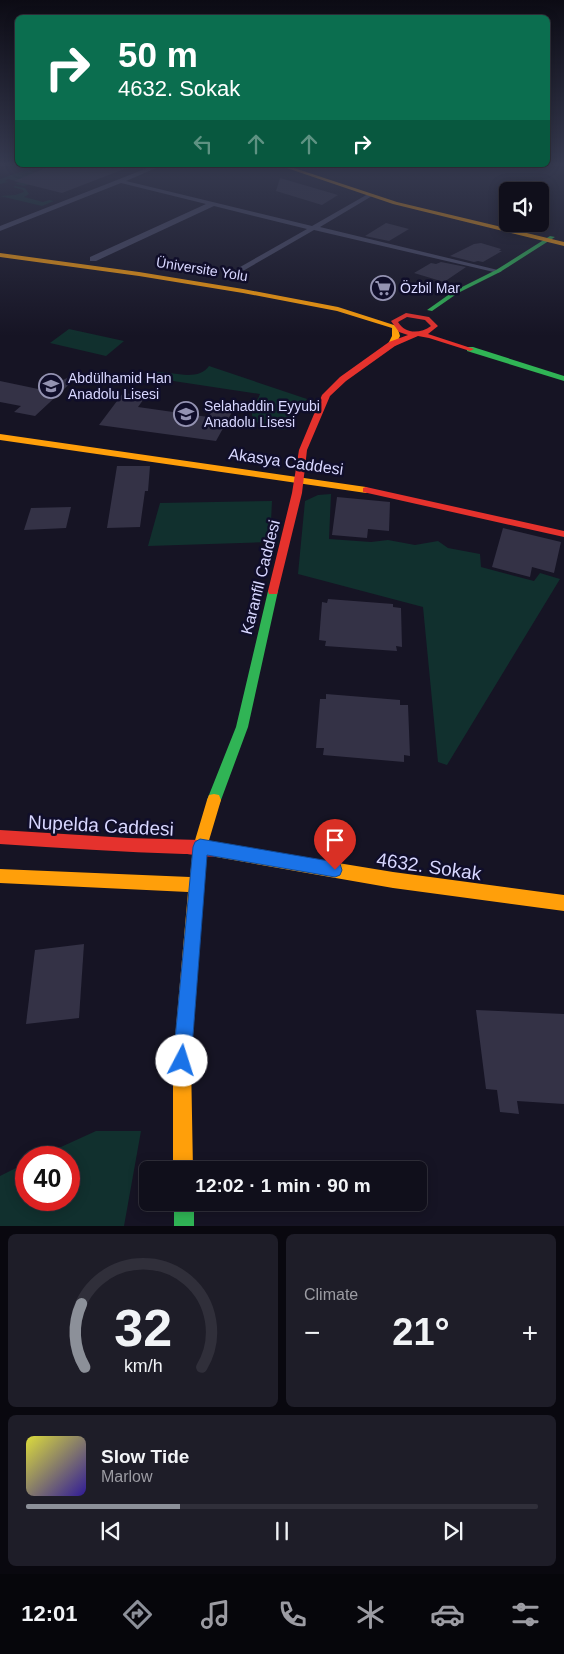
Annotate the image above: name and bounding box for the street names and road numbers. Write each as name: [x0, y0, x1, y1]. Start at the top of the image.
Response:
street label: Üniversite Yolu: [155, 253, 249, 284]
street label: Akasya Caddesi: [227, 445, 344, 478]
street label: Karanfil Caddesi: [238, 518, 283, 636]
street label: Nupelda Caddesi: [28, 811, 174, 840]
street label: 4632. Sokak: [375, 849, 483, 884]

